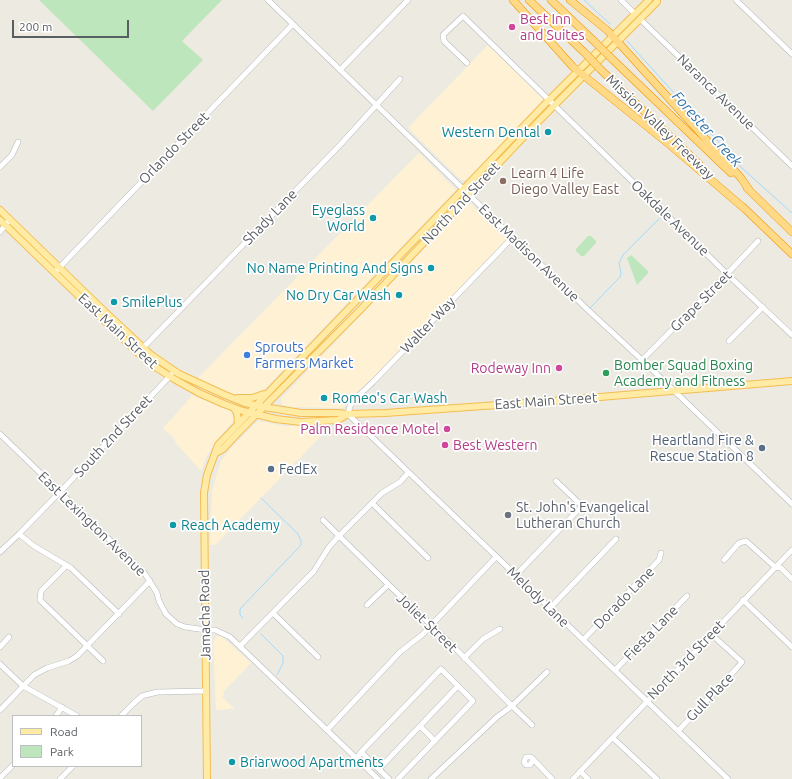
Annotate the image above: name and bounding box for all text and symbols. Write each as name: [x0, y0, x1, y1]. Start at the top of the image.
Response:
place label: Best Inn and Suites: [520, 11, 585, 44]
scale bar: [14, 12, 131, 38]
text: 200 m: [19, 20, 52, 33]
marker: Best Inn and Suites: [507, 22, 517, 32]
street label: Naranca Avenue: [674, 51, 758, 133]
street label: Mission Valley Freeway: [602, 71, 718, 183]
water label: Forester Creek: [668, 87, 746, 171]
street label: Orlando Street: [135, 108, 213, 188]
place label: Western Dental: [442, 124, 540, 140]
marker: Western Dental: [543, 127, 553, 137]
street label: North 2nd Street: [419, 158, 503, 248]
place label: Learn 4 Life Diego Valley East: [511, 165, 619, 198]
marker: Learn 4 Life Diego Valley East: [498, 176, 508, 186]
street label: Oakdale Avenue: [627, 177, 713, 259]
street label: Shady Lane: [239, 186, 301, 248]
street label: East Madison Avenue: [475, 201, 583, 305]
place label: Eyeglass World: [312, 202, 365, 234]
marker: Eyeglass World: [368, 213, 378, 223]
place label: No Name Printing And Signs: [247, 260, 423, 276]
marker: No Name Printing And Signs: [426, 263, 436, 273]
street label: Grape Street: [667, 267, 735, 335]
place label: No Dry Car Wash: [286, 287, 391, 303]
street label: East Main Street: [75, 290, 161, 372]
marker: No Dry Car Wash: [394, 290, 404, 300]
street label: Walter Way: [397, 293, 459, 357]
place label: SmilePlus: [122, 294, 182, 310]
marker: SmilePlus: [109, 297, 119, 307]
place label: Sprouts Farmers Market: [255, 339, 353, 372]
marker: Sprouts Farmers Market: [242, 350, 252, 360]
place label: Bomber Squad Boxing Academy and Fitness: [614, 357, 753, 390]
place label: Rodeway Inn: [471, 360, 551, 376]
marker: Rodeway Inn: [554, 363, 564, 373]
marker: Bomber Squad Boxing Academy and Fitness: [601, 368, 611, 378]
street label: East Main Street: [494, 389, 598, 413]
place label: Romeo's Car Wash: [332, 390, 447, 406]
street label: South 2nd Street: [71, 391, 155, 481]
marker: Romeo's Car Wash: [319, 393, 329, 403]
place label: Palm Residence Motel: [300, 421, 439, 437]
marker: Palm Residence Motel: [442, 424, 452, 434]
place label: Heartland Fire & Rescue Station 8: [650, 432, 754, 464]
place label: Best Western: [453, 437, 537, 453]
marker: Best Western: [440, 440, 450, 450]
marker: Heartland Fire & Rescue Station 8: [757, 443, 767, 453]
place label: FedEx: [279, 461, 317, 477]
marker: FedEx: [266, 464, 276, 474]
street label: East Lexington Avenue: [35, 468, 149, 580]
place label: St. John's Evangelical Lutheran Church: [516, 499, 649, 532]
marker: St. John's Evangelical Lutheran Church: [503, 510, 513, 520]
place label: Reach Academy: [181, 517, 280, 533]
marker: Reach Academy: [168, 520, 178, 530]
street label: Melody Lane: [503, 563, 573, 631]
street label: Dorado Lane: [590, 563, 658, 633]
street label: Jamacha Road: [196, 570, 214, 660]
street label: Joliet Street: [393, 590, 461, 656]
street label: Fiesta Lane: [620, 602, 682, 664]
street label: North 3rd Street: [644, 617, 728, 703]
street label: Gull Place: [683, 669, 737, 725]
legend: [12, 715, 142, 767]
text: Road: [50, 725, 78, 738]
text: Park: [50, 745, 74, 758]
place label: Briarwood Apartments: [240, 754, 384, 770]
marker: Briarwood Apartments: [227, 757, 237, 767]

